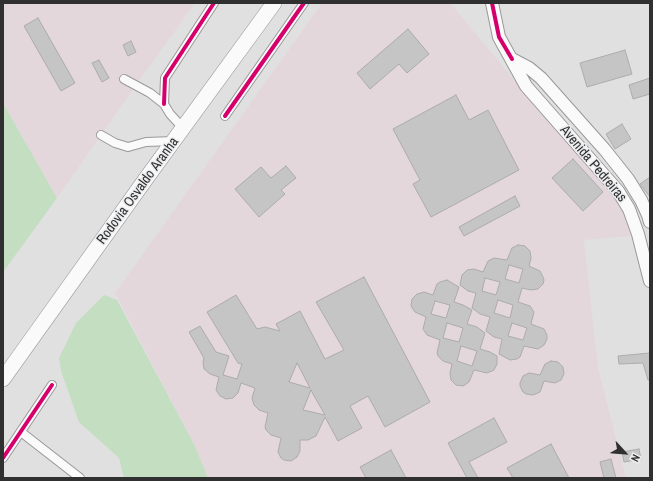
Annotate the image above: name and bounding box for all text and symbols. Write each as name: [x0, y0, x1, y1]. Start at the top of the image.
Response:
street label: Avenida Pedreiras: [556, 122, 630, 206]
street label: Rodovia Osvaldo Aranha: [94, 134, 182, 248]
north arrow: [605, 433, 645, 473]
text: N: [628, 452, 644, 464]

